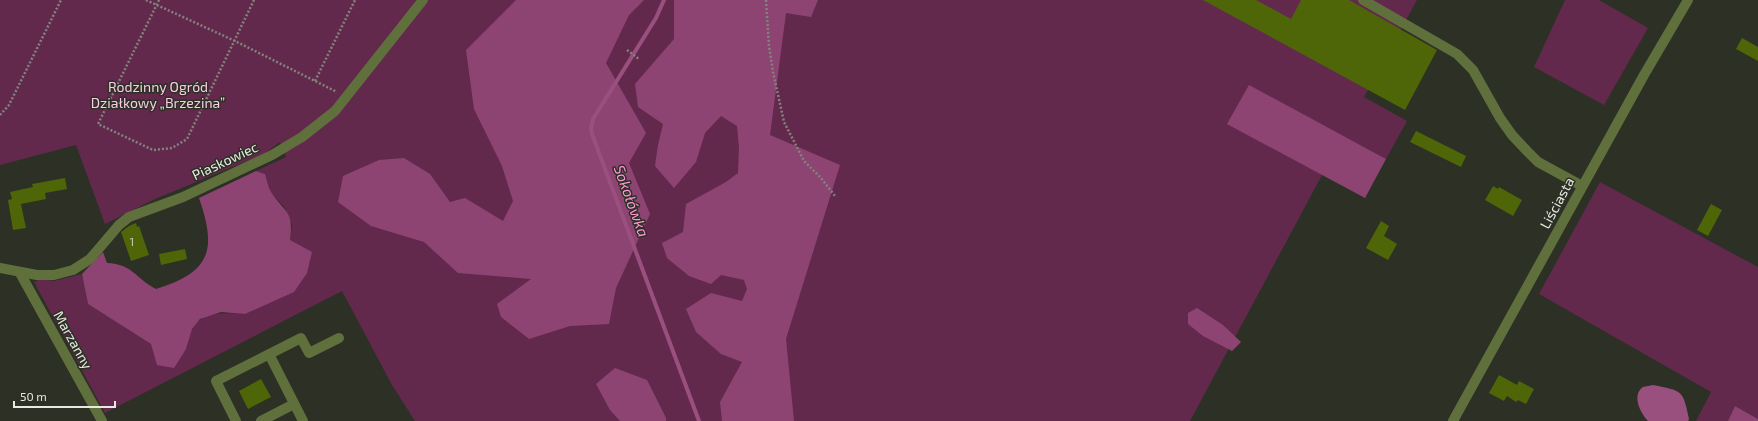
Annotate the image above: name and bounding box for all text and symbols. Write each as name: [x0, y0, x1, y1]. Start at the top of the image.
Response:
park label: Rodzinny Ogród Działkowy „Brzezina”: [91, 78, 225, 111]
street label: Piaskowiec: [189, 138, 261, 183]
water label: Sokołówka: [611, 162, 653, 239]
street label: Liściasta: [1536, 174, 1577, 231]
house number: 1: [130, 234, 134, 248]
street label: Marzanny: [50, 308, 97, 372]
scale bar: [14, 383, 115, 409]
text: 50 m: [20, 389, 47, 403]

